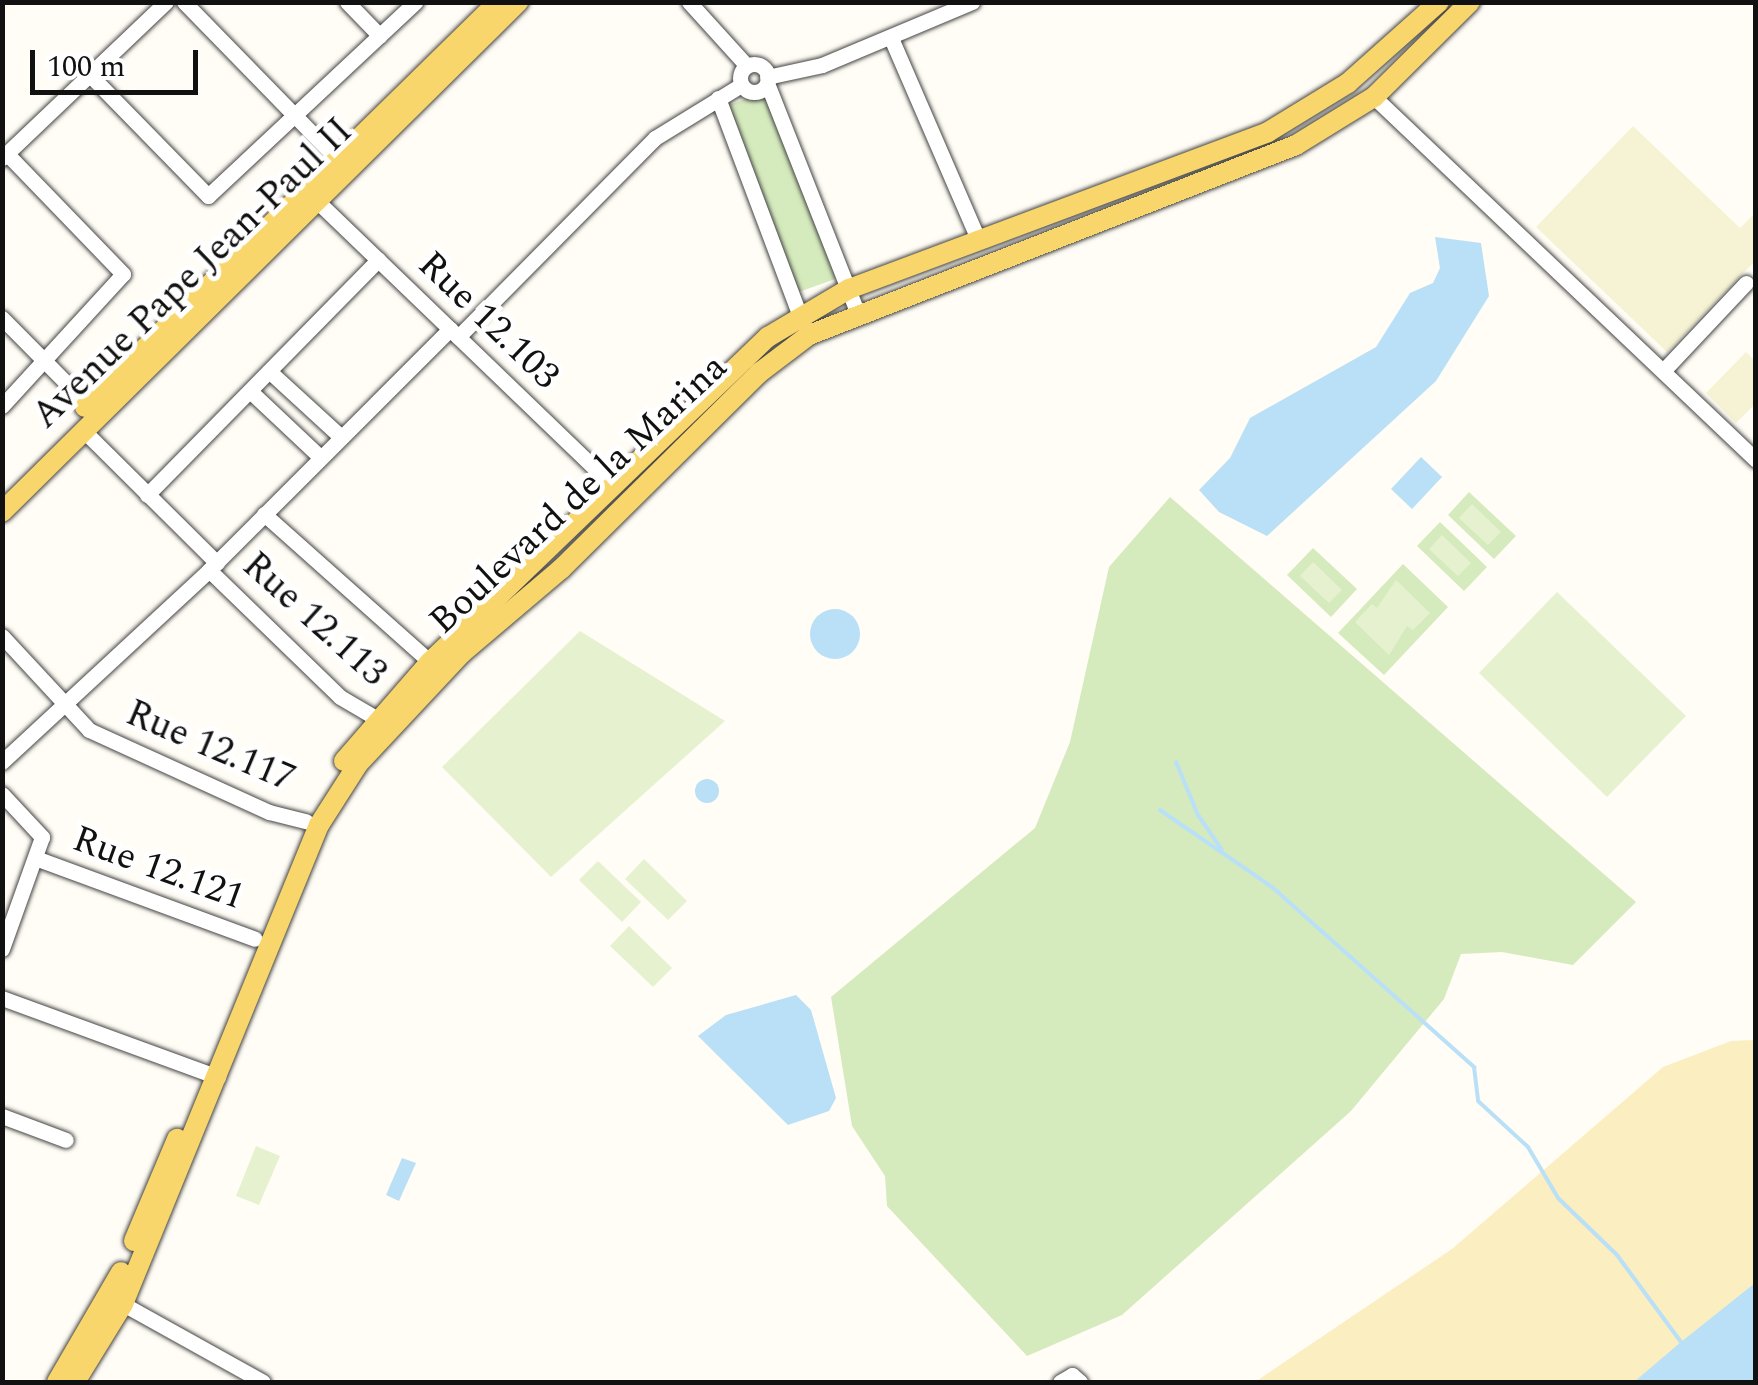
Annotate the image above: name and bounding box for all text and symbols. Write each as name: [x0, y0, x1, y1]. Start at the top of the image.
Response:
scale bar: [35, 30, 202, 92]
text: 100 m: [47, 44, 125, 90]
street label: Avenue Pape Jean-Paul II: [23, 109, 363, 439]
street label: Rue 12.103: [408, 242, 568, 400]
street label: Boulevard de la Marina: [421, 345, 737, 645]
street label: Rue 12.113: [232, 543, 396, 697]
street label: Rue 12.117: [119, 691, 301, 803]
street label: Rue 12.121: [66, 817, 250, 921]

